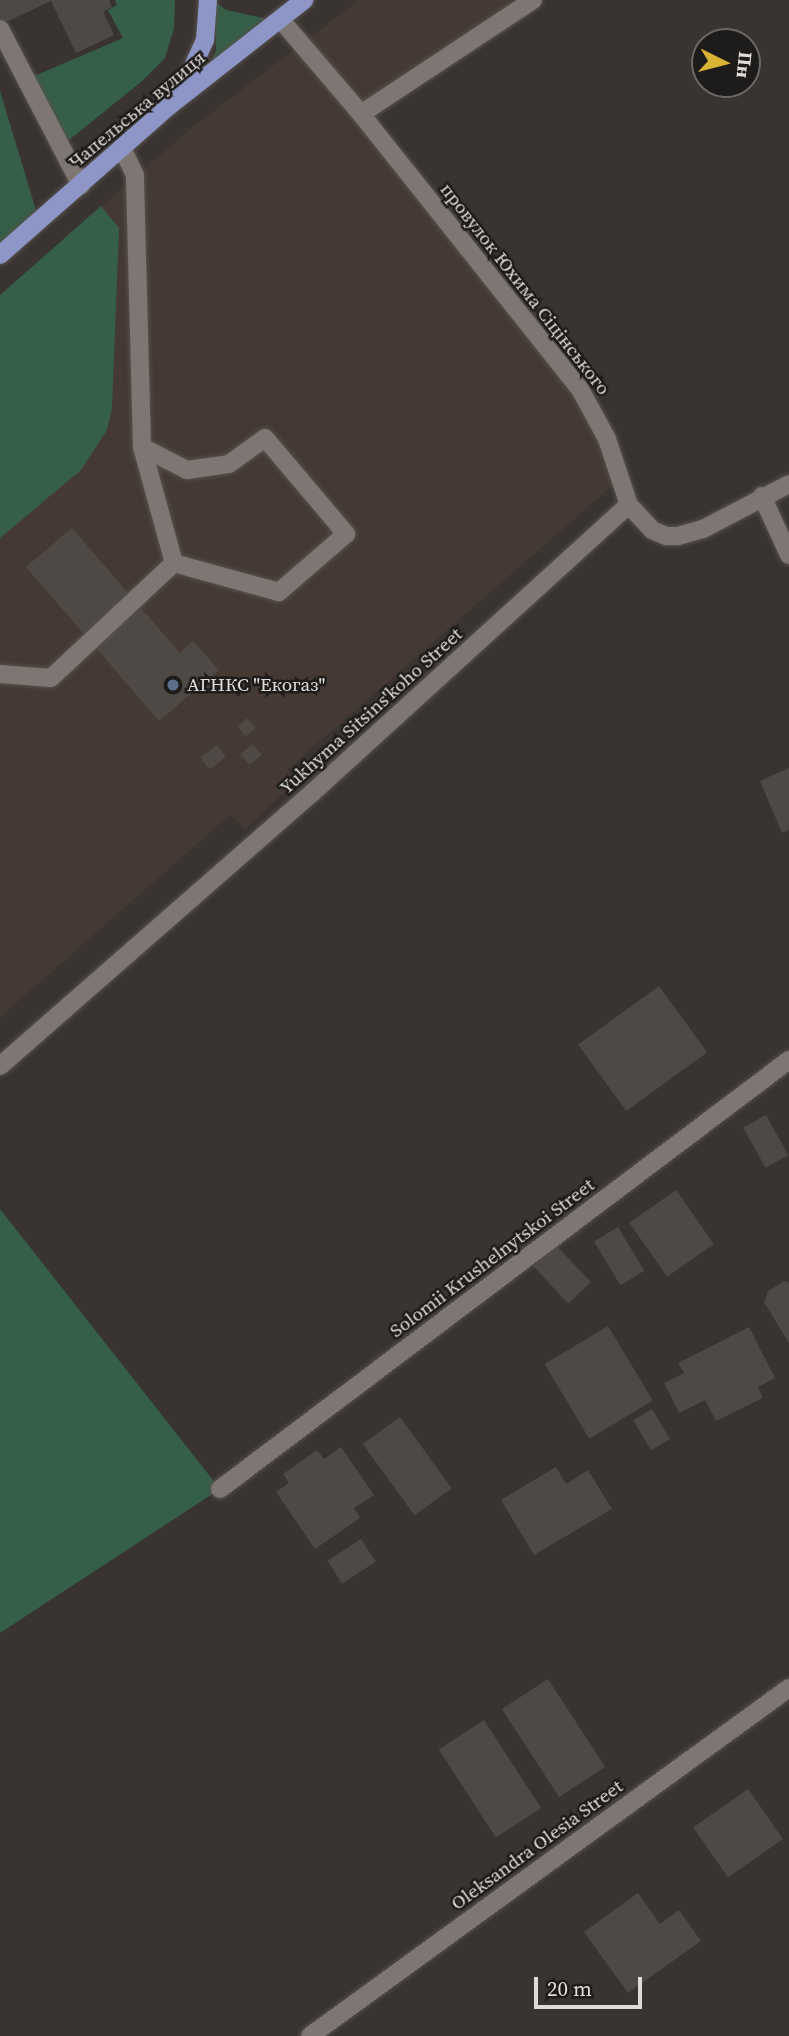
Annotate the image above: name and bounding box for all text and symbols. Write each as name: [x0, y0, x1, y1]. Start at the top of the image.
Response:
north arrow: [691, 28, 761, 98]
street label: Чапельська вулиця: [64, 46, 210, 174]
text: Пн: [731, 50, 759, 80]
street label: провулок Юхима Сіцінського: [435, 179, 615, 399]
street label: Yukhyma Sitsins'koho Street: [275, 623, 467, 799]
place label: АГНКС "Екогаз": [187, 674, 325, 696]
marker: АГНКС "Екогаз": [165, 677, 181, 693]
street label: Solomii Krushelnytskoi Street: [385, 1174, 599, 1342]
street label: Oleksandra Olesia Street: [447, 1775, 627, 1915]
scale bar: [537, 1962, 646, 2006]
text: 20 m: [547, 1974, 592, 2003]

